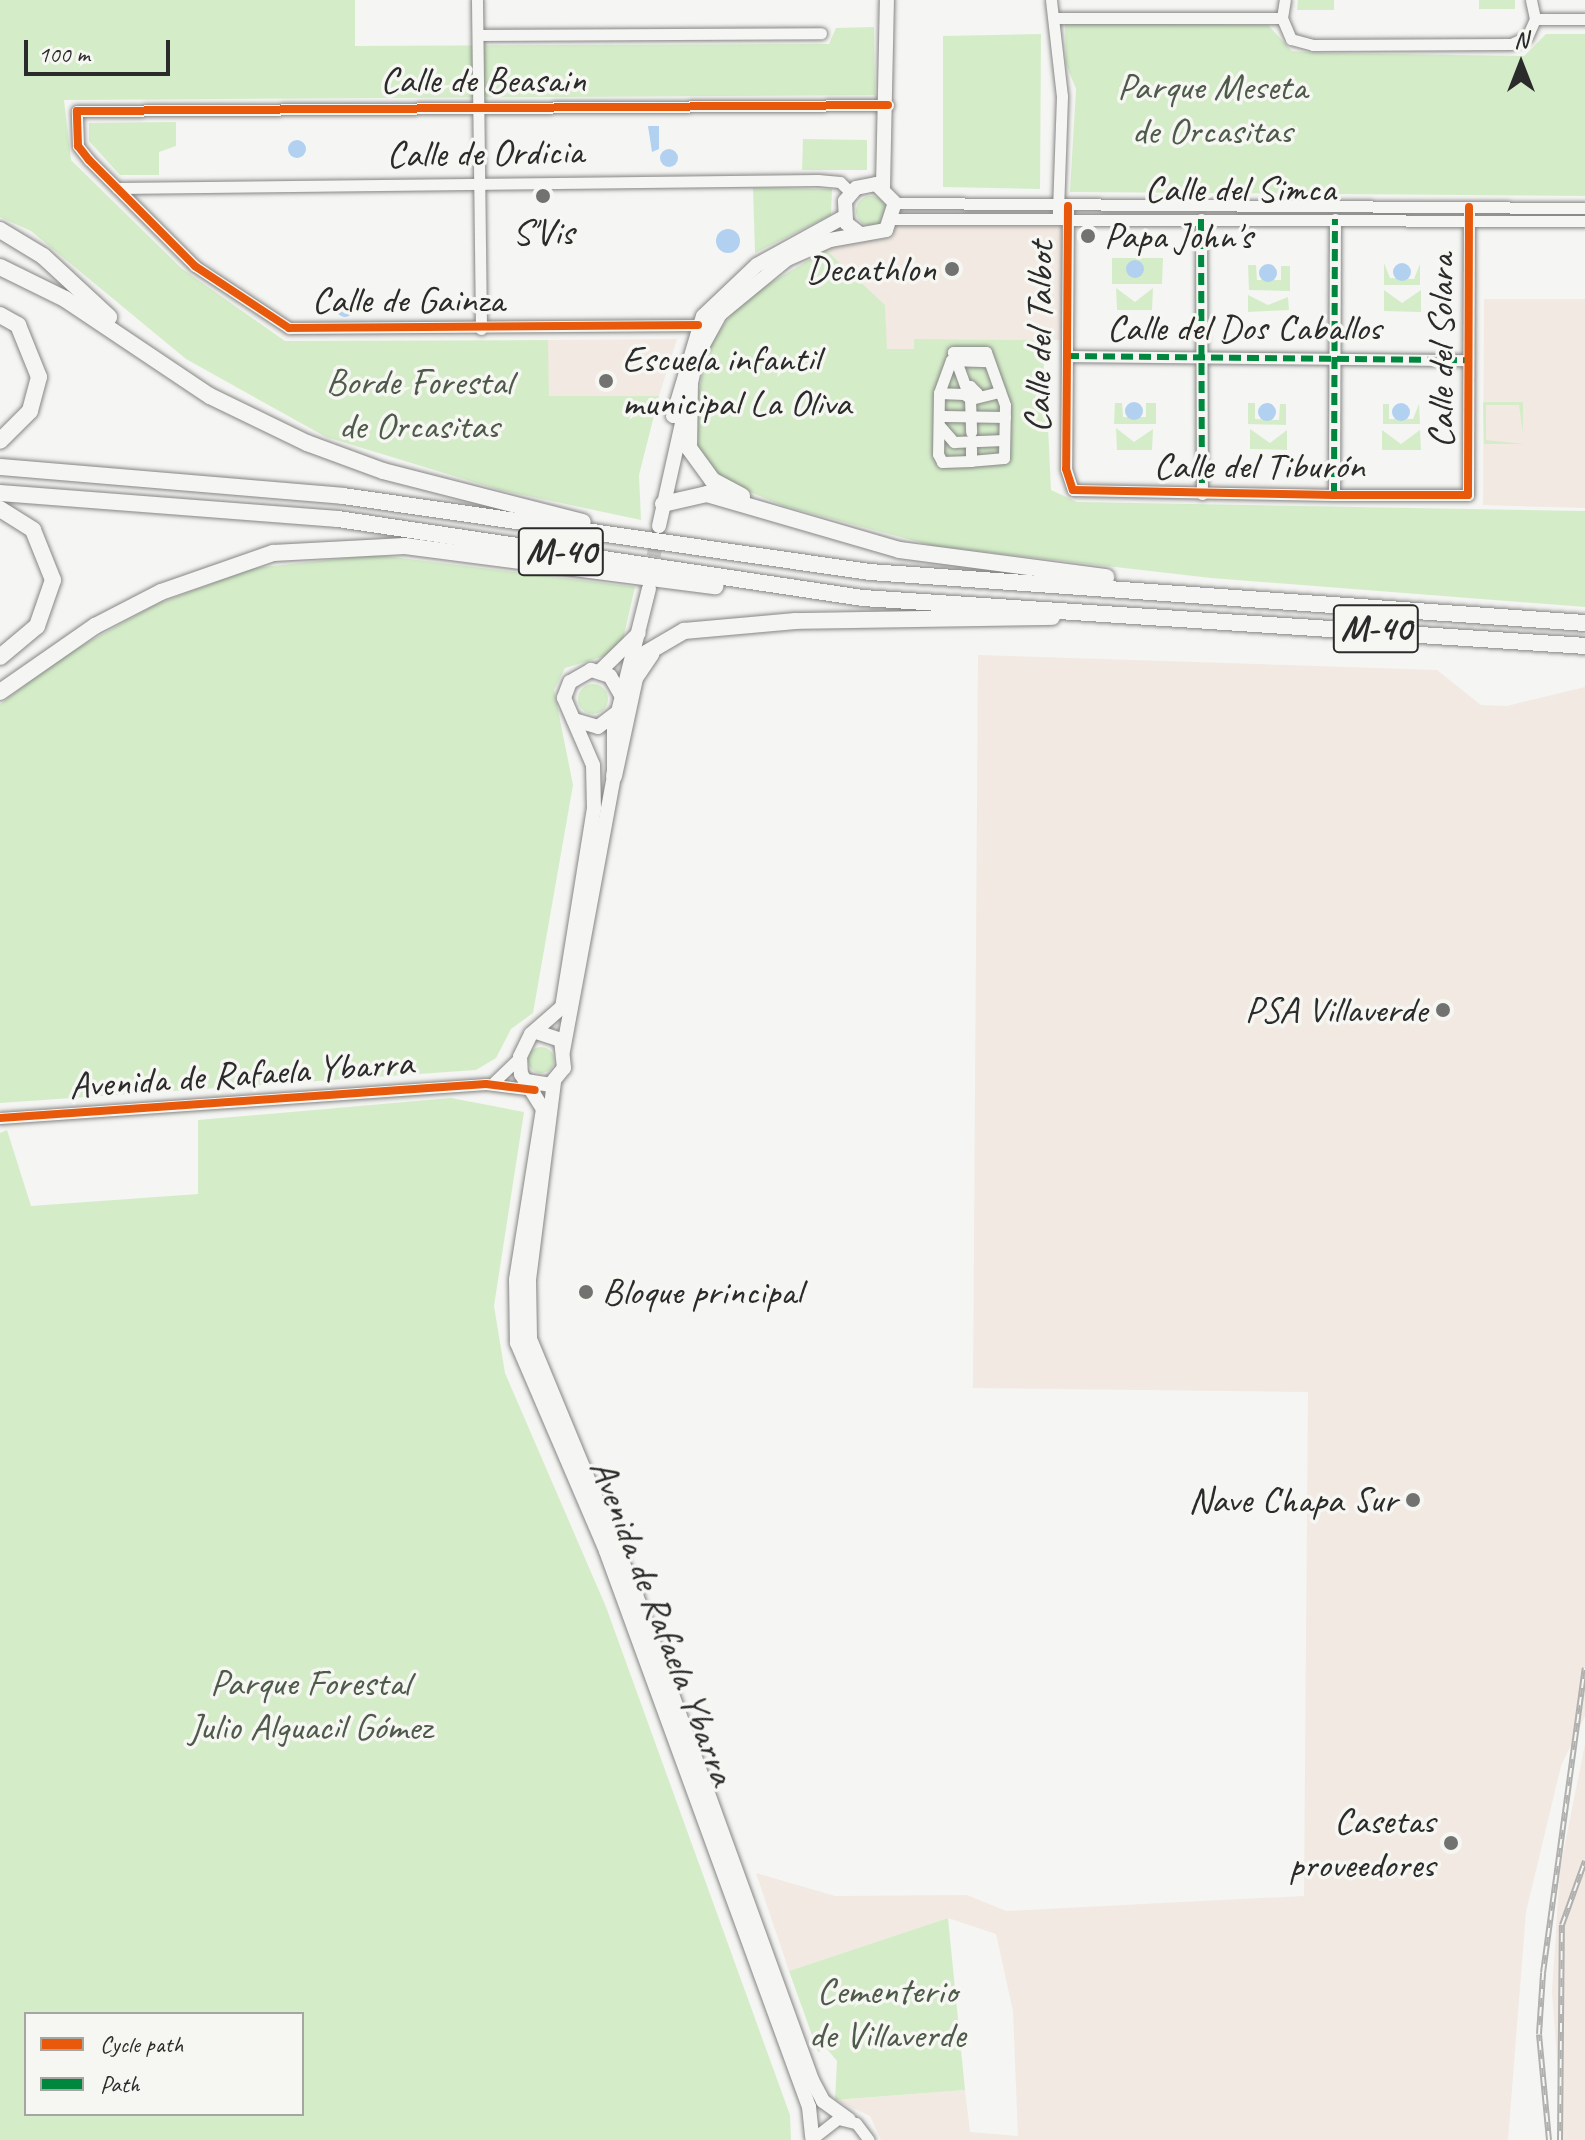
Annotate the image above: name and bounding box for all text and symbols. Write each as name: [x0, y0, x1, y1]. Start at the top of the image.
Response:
scale bar: [28, 24, 174, 74]
north arrow: [1481, 24, 1561, 104]
text: N: [1514, 26, 1528, 54]
text: 100 m: [38, 39, 90, 69]
street label: Calle de Beasain: [380, 57, 586, 103]
park label: Parque Meseta de Orcasitas: [1117, 64, 1307, 154]
street label: Calle de Ordicia: [386, 128, 584, 178]
street label: Calle del Simca: [1146, 166, 1334, 212]
marker: S'Vis: [534, 187, 552, 205]
place label: S'Vis: [512, 209, 574, 255]
place label: Papa John's: [1104, 213, 1252, 259]
marker: Papa John's: [1079, 227, 1097, 245]
street label: Calle del Talbot: [1015, 241, 1063, 433]
place label: Decathlon: [806, 246, 936, 292]
street label: Calle del Solara: [1418, 254, 1464, 448]
marker: Decathlon: [943, 260, 961, 278]
street label: Calle de Gainza: [312, 277, 504, 323]
street label: Calle del Dos Caballos: [1106, 305, 1382, 351]
place label: Escuela infantil municipal La Oliva: [622, 336, 852, 426]
park label: Borde Forestal de Orcasitas: [326, 359, 512, 448]
marker: Escuela infantil municipal La Oliva: [597, 372, 615, 390]
street label: Calle del Tiburón: [1153, 443, 1365, 489]
road number: M-40: [517, 520, 605, 584]
road number: M-40: [1332, 597, 1420, 661]
place label: PSA Villaverde: [1245, 987, 1427, 1033]
marker: PSA Villaverde: [1434, 1001, 1452, 1019]
street label: Avenida de Rafaela Ybarra: [67, 1039, 415, 1109]
place label: Bloque principal: [602, 1269, 801, 1315]
marker: Bloque principal: [577, 1283, 595, 1301]
street label: Avenida de Rafaela Ybarra: [580, 1452, 746, 1792]
place label: Nave Chapa Sur: [1188, 1477, 1397, 1523]
marker: Nave Chapa Sur: [1404, 1491, 1422, 1509]
park label: Parque Forestal Julio Alguacil Gómez: [188, 1660, 432, 1750]
place label: Casetas proveedores: [1289, 1798, 1435, 1888]
marker: Casetas proveedores: [1442, 1834, 1460, 1852]
park label: Cementerio de Villaverde: [809, 1968, 965, 2058]
legend: [24, 2012, 304, 2116]
text: Cycle path: [100, 2029, 183, 2059]
text: Path: [100, 2069, 140, 2099]

